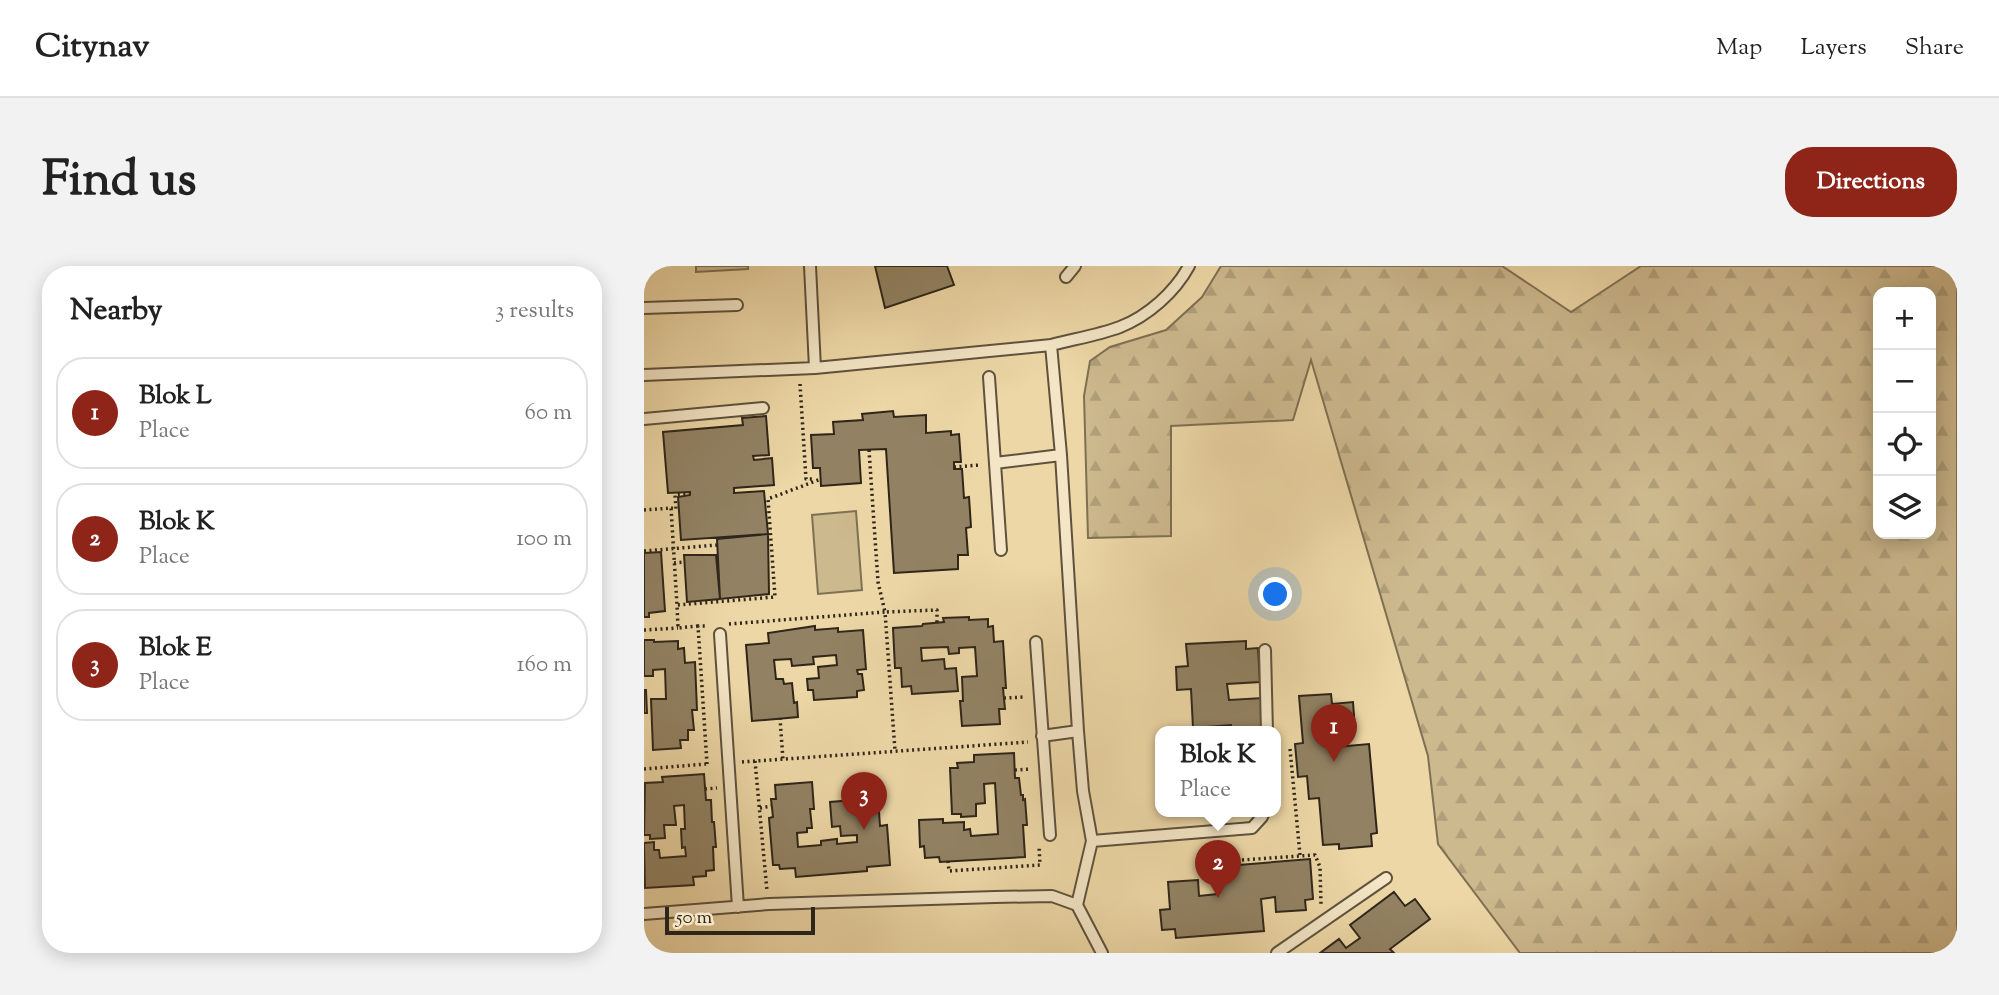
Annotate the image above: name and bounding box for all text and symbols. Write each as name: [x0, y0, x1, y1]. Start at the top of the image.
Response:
text: Citynav: [35, 24, 150, 72]
text: Map: [1716, 31, 1762, 65]
text: Layers: [1800, 31, 1867, 65]
text: Share: [1905, 31, 1964, 65]
text: Find us: [42, 147, 196, 217]
button: Directions: [1785, 147, 1957, 217]
map controls: [1873, 287, 1936, 539]
button: +: [1873, 287, 1936, 350]
text: Nearby: [70, 290, 162, 333]
text: 3 results: [495, 295, 574, 328]
button: −: [1873, 350, 1936, 413]
text: Blok L: [139, 378, 212, 415]
text: 1: [91, 397, 99, 430]
text: 60 m: [524, 397, 572, 430]
button: locate: [1873, 413, 1936, 476]
text: Place: [139, 415, 190, 448]
button: layers: [1873, 476, 1936, 539]
text: Blok K: [139, 504, 215, 541]
text: 2: [90, 523, 100, 556]
text: 100 m: [516, 523, 572, 556]
text: Place: [139, 541, 190, 574]
your location: [1258, 577, 1292, 611]
text: Blok E: [139, 630, 212, 667]
text: 3: [90, 649, 100, 682]
text: 160 m: [517, 649, 572, 682]
text: Place: [139, 667, 190, 700]
pin: 1: [1311, 704, 1357, 762]
popup: [1155, 726, 1281, 817]
text: Blok K: [1180, 737, 1256, 774]
pin: 3: [841, 772, 887, 830]
text: Place: [1180, 774, 1231, 807]
pin: 2: [1195, 840, 1241, 898]
scale bar: [665, 904, 816, 936]
text: 50 m: [676, 905, 712, 932]

